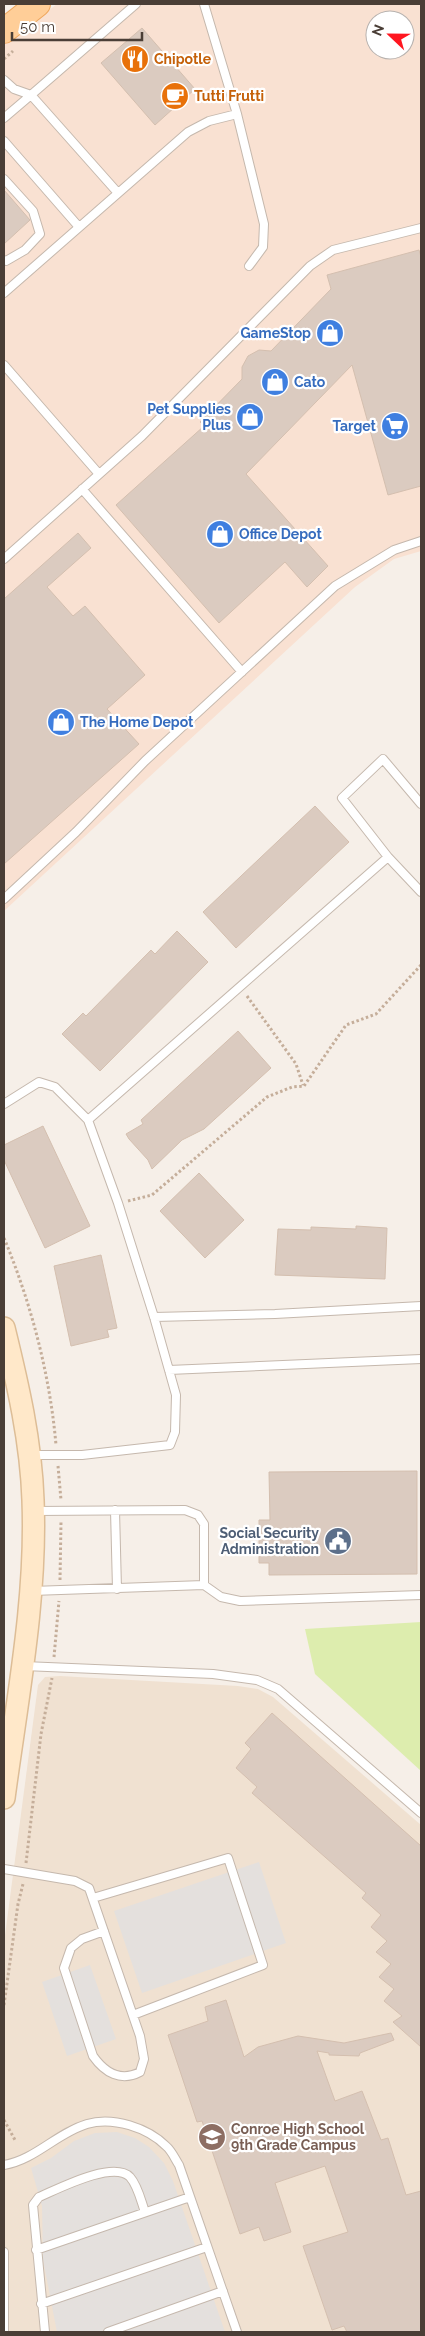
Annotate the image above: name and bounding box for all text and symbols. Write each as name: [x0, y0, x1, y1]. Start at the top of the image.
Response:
scale bar: [12, 10, 142, 42]
north arrow: [365, 10, 415, 60]
text: 50 m: [20, 18, 55, 36]
text: N: [369, 22, 387, 38]
restaurant icon: Chipotle: [120, 44, 150, 74]
place label: Chipotle: [154, 51, 212, 67]
cafe icon: Tutti Frutti: [160, 81, 190, 111]
place label: Tutti Frutti: [194, 88, 264, 104]
shop icon: GameStop: [315, 318, 345, 348]
place label: GameStop: [240, 325, 311, 341]
shop icon: Cato: [260, 367, 290, 397]
place label: Cato: [294, 374, 326, 390]
place label: Pet Supplies Plus: [147, 401, 231, 433]
shop icon: Pet Supplies Plus: [235, 402, 265, 432]
supermarket icon: Target: [380, 411, 410, 441]
place label: Target: [333, 418, 377, 434]
shop icon: Office Depot: [205, 519, 235, 549]
place label: Office Depot: [239, 526, 322, 542]
shop icon: The Home Depot: [46, 707, 76, 737]
place label: The Home Depot: [80, 714, 194, 730]
place label: Social Security Administration: [219, 1525, 319, 1557]
public building icon: Social Security Administration: [323, 1526, 353, 1556]
place label: Conroe High School 9th Grade Campus: [231, 2121, 365, 2153]
school or university icon: Conroe High School 9th Grade Campus: [197, 2122, 227, 2152]

